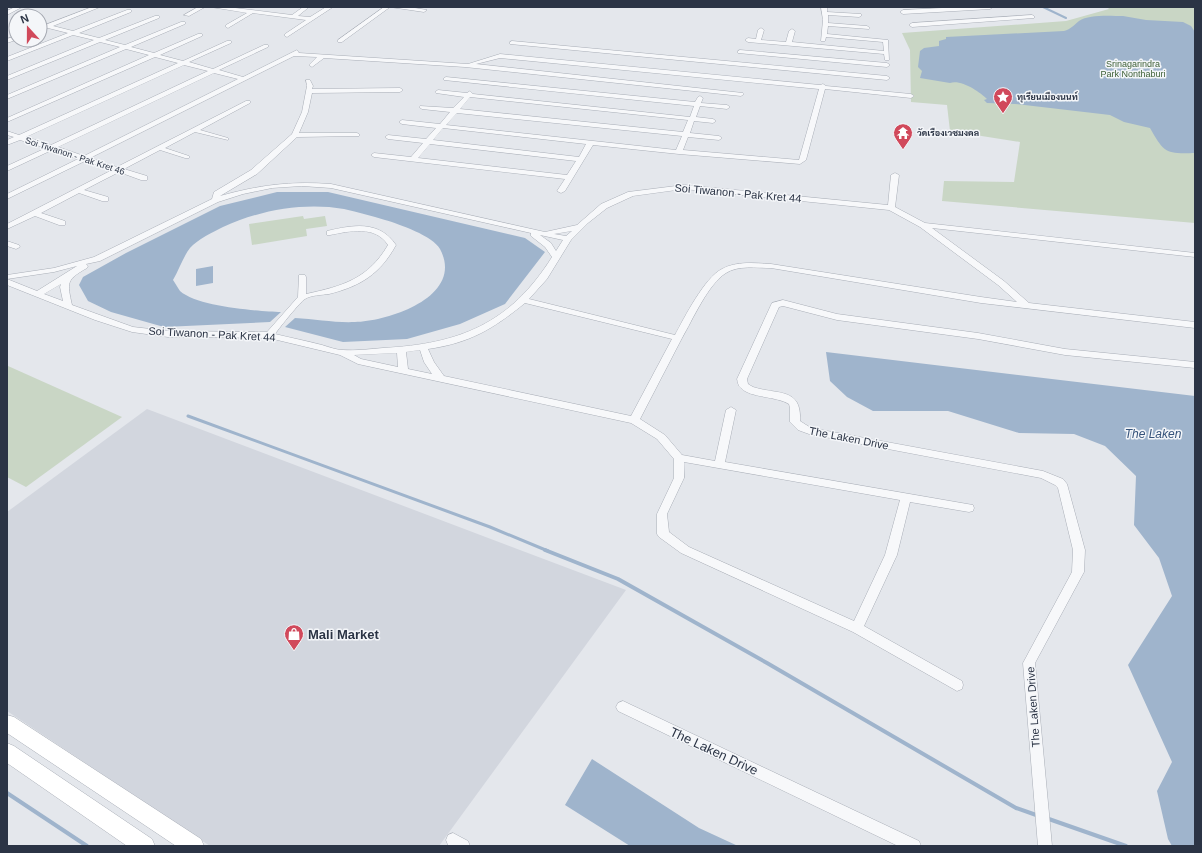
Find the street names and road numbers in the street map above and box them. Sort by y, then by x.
street label: Soi Tiwanon - Pak Kret 46 [24,135,126,177]
street label: Soi Tiwanon - Pak Kret 44 [674,181,802,205]
street label: Soi Tiwanon - Pak Kret 44 [148,325,276,343]
street label: The Laken Drive [808,424,890,452]
street label: The Laken Drive [1024,666,1042,748]
street label: The Laken Drive [668,724,760,778]

